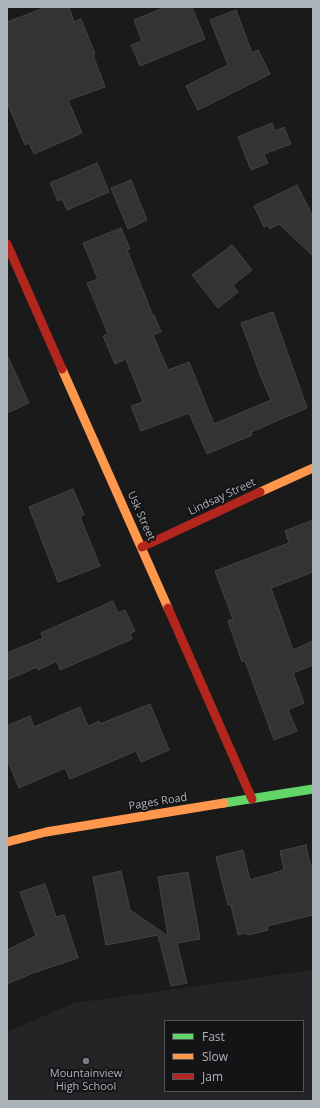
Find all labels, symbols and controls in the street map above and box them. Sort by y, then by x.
street label: Lindsay Street [186,476,258,518]
street label: Usk Street [124,489,158,543]
street label: Pages Road [128,791,188,813]
legend [164,1020,304,1092]
text: Fast [202,1028,225,1045]
text: Slow [202,1048,228,1065]
marker: Mountainview High School [81,1056,91,1066]
place label: Mountainview High School [50,1067,122,1093]
text: Jam [202,1068,223,1085]

